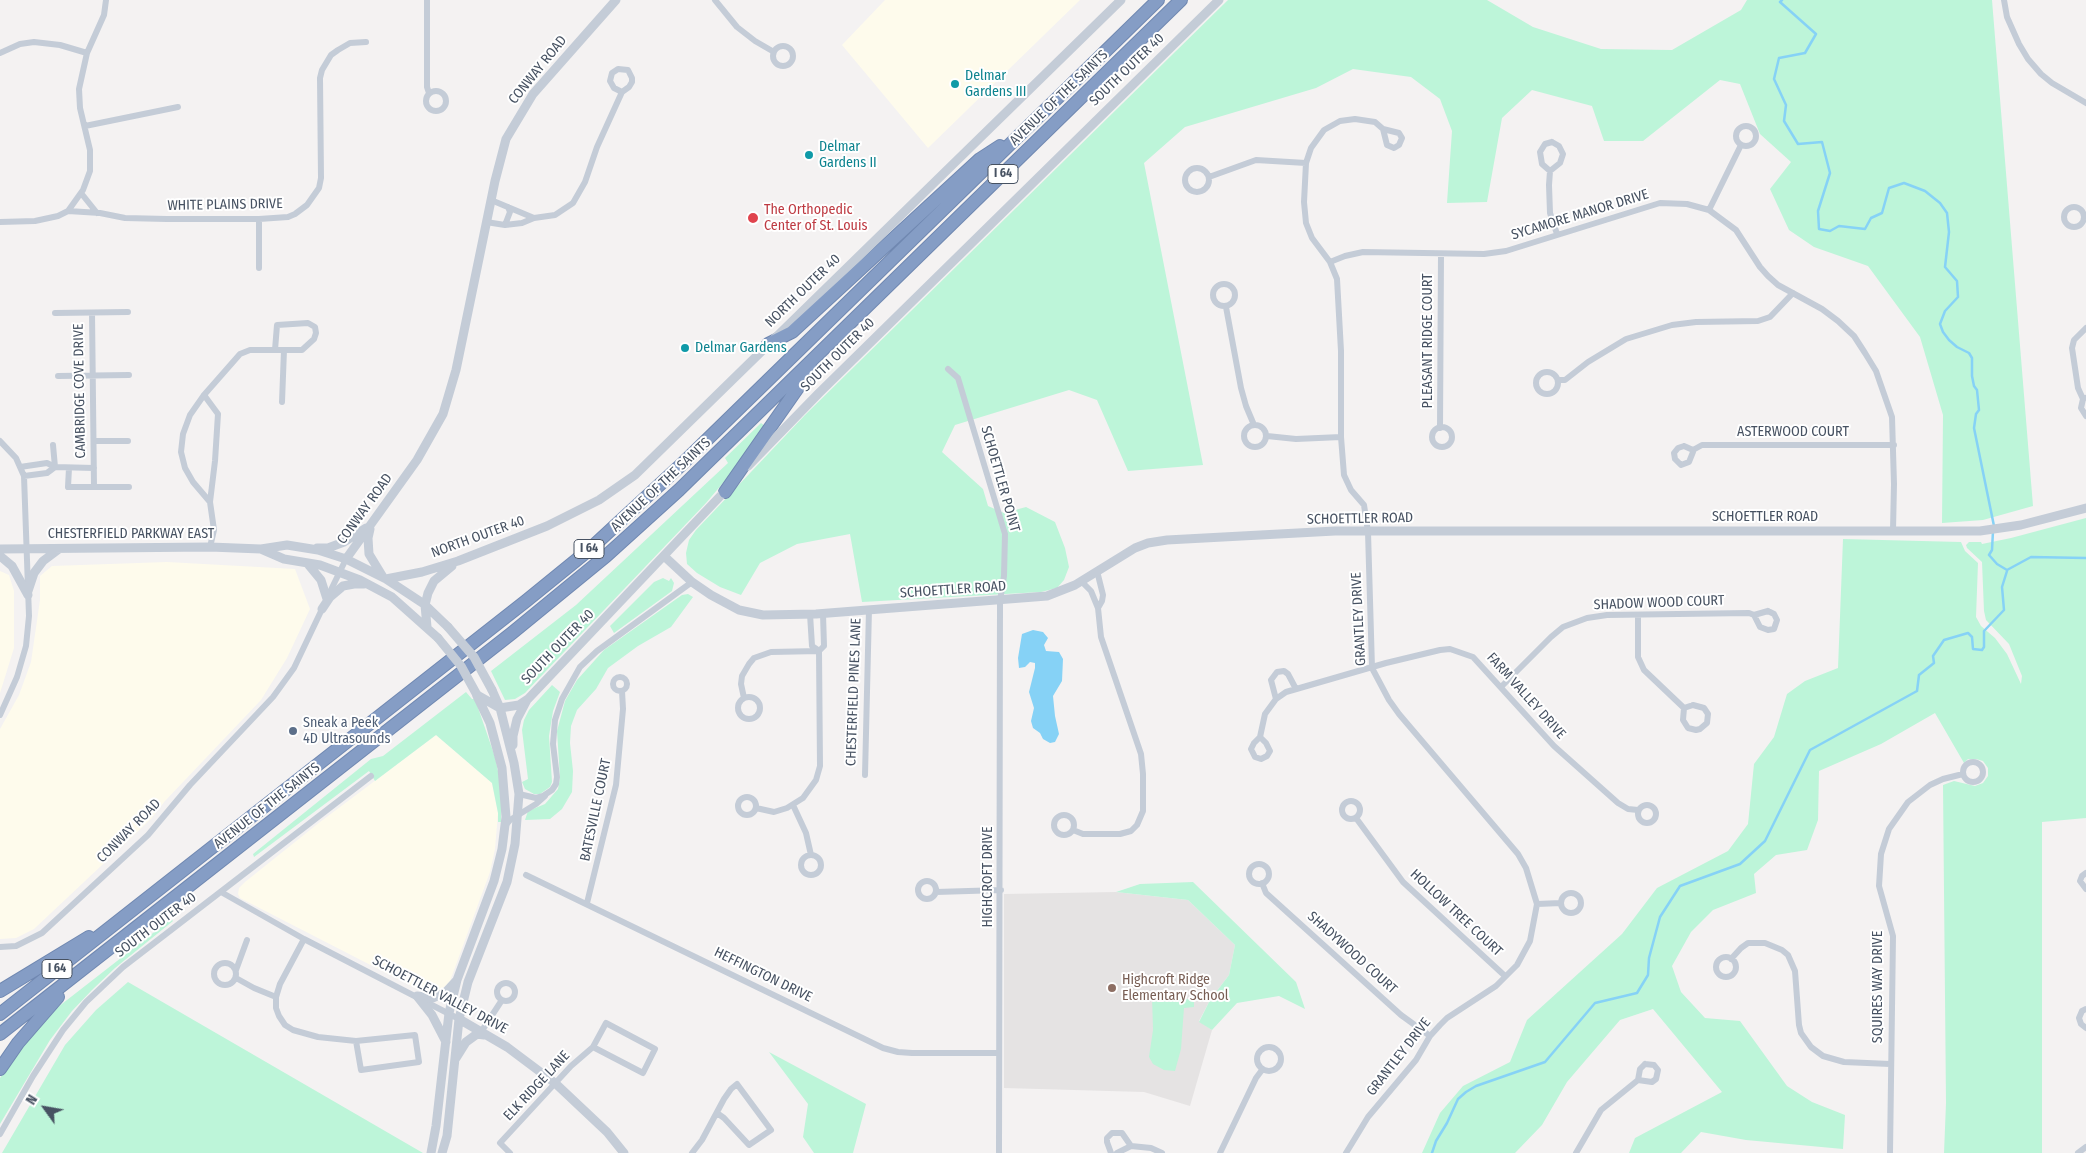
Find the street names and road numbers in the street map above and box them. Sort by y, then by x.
street label: SOUTH OUTER 40 [1086,30,1168,110]
street label: CONWAY ROAD [505,32,571,108]
street label: AVENUE OF THE SAINTS [1006,47,1112,149]
road number: I 64 [988,164,1018,183]
street label: SYCAMORE MANOR DRIVE [1509,186,1651,244]
street label: WHITE PLAINS DRIVE [167,196,283,214]
street label: NORTH OUTER 40 [762,251,844,331]
street label: PLEASANT RIDGE COURT [1420,274,1436,408]
street label: SOUTH OUTER 40 [798,315,878,395]
street label: CAMBRIDGE COVE DRIVE [70,323,90,459]
street label: SCHOETTLER POINT [977,424,1023,534]
street label: ASTERWOOD COURT [1737,424,1849,440]
street label: AVENUE OF THE SAINTS [608,435,714,535]
street label: CONWAY ROAD [334,470,396,548]
street label: SCHOETTLER ROAD [1712,509,1818,525]
street label: SCHOETTLER ROAD [1307,510,1413,528]
street label: NORTH OUTER 40 [429,512,527,562]
street label: CHESTERFIELD PARKWAY EAST [48,526,214,542]
road number: I 64 [574,540,604,558]
street label: GRANTLEY DRIVE [1348,572,1370,666]
street label: SCHOETTLER ROAD [899,578,1007,602]
street label: SHADOW WOOD COURT [1593,592,1725,614]
street label: SOUTH OUTER 40 [518,606,598,688]
street label: CHESTERFIELD PINES LANE [843,618,865,766]
street label: FARM VALLEY DRIVE [1483,649,1569,743]
street label: BATESVILLE COURT [577,757,615,863]
street label: AVENUE OF THE SAINTS [211,759,323,853]
street label: CONWAY ROAD [94,796,164,866]
street label: HIGHCROFT DRIVE [980,826,996,928]
street label: HOLLOW TREE COURT [1406,866,1506,960]
street label: SOUTH OUTER 40 [112,889,200,961]
street label: SHADYWOOD COURT [1304,908,1400,998]
street label: SQUIRES WAY DRIVE [1870,931,1886,1043]
street label: HEFFINGTON DRIVE [711,944,815,1006]
street label: SCHOETTLER VALLEY DRIVE [369,952,511,1038]
road number: I 64 [42,960,72,979]
street label: GRANTLEY DRIVE [1363,1015,1435,1099]
street label: ELK RIDGE LANE [500,1048,574,1124]

